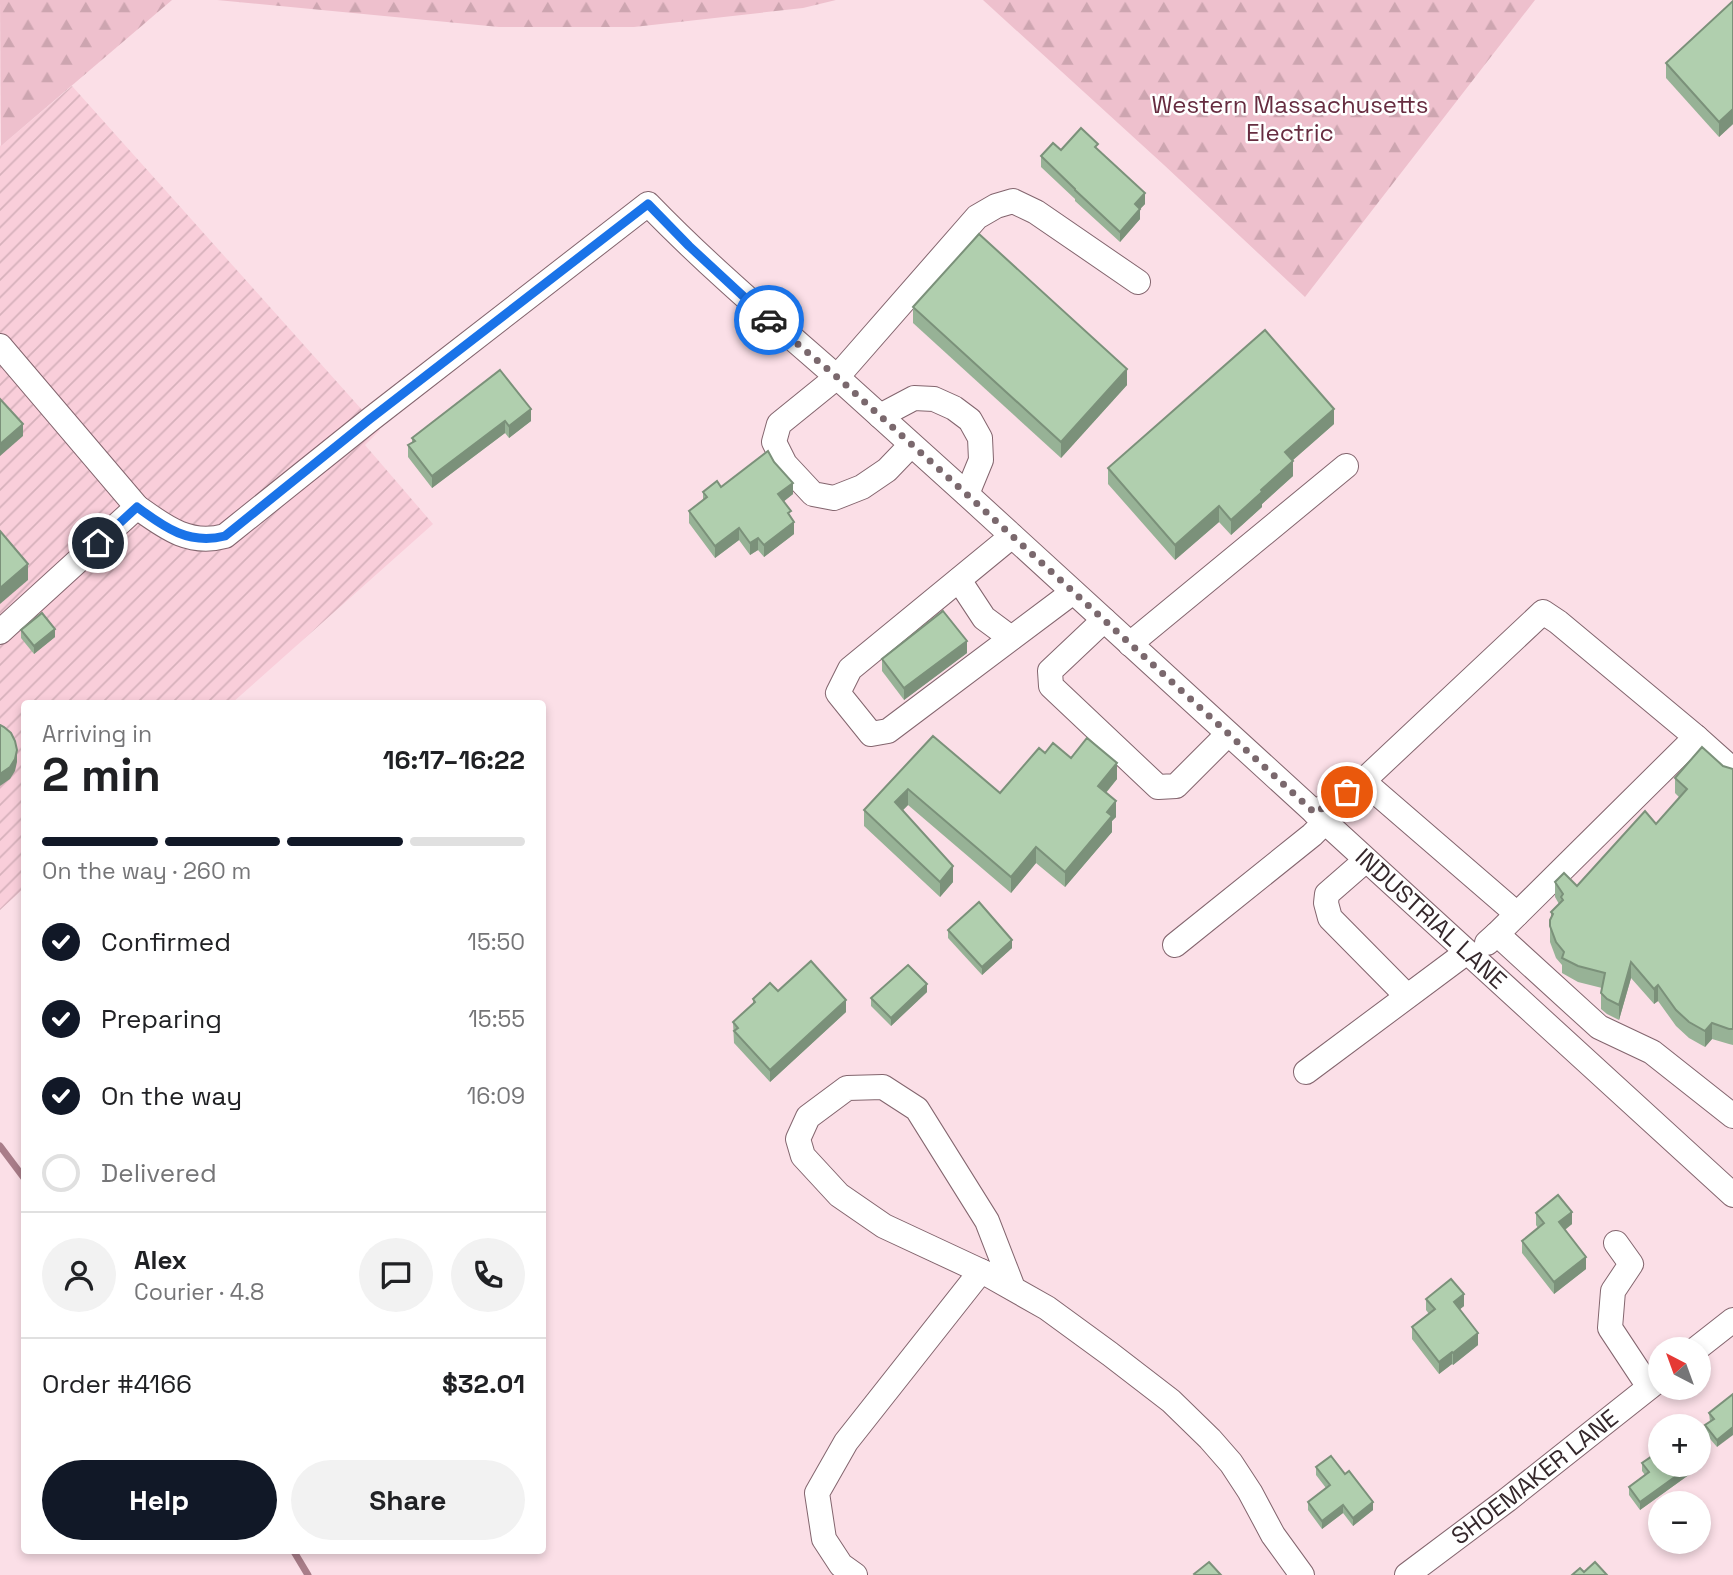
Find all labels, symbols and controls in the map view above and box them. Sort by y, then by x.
park label: Western Massachusetts Electric [1152,89,1428,148]
courier [734,285,804,355]
icon: car [750,301,788,339]
pin [68,513,128,573]
icon: home [79,524,117,562]
text: Arriving in [42,719,152,749]
text: 16:17–16:22 [383,743,525,777]
text: 2 min [42,746,161,804]
pin [1317,762,1377,822]
icon: bag [1328,773,1366,811]
street label: INDUSTRIAL LANE [1349,841,1513,995]
text: On the way · 260 m [42,856,251,886]
icon: check [42,923,80,961]
text: Confirmed [101,925,231,959]
text: 15:50 [467,927,525,957]
icon: check [42,1000,80,1038]
text: Preparing [101,1002,222,1036]
text: 15:55 [468,1004,525,1034]
icon: check [42,1077,80,1115]
text: On the way [101,1079,242,1113]
text: 16:09 [467,1081,525,1111]
text: Delivered [101,1156,217,1190]
button: person [42,1238,116,1312]
button: chat [359,1238,433,1312]
button: phone [451,1238,525,1312]
text: Alex [134,1243,187,1277]
text: Courier · 4.8 [134,1277,264,1307]
north arrow [1648,1337,1712,1400]
map controls [1648,1337,1711,1554]
text: Order #4166 [42,1367,192,1401]
text: $32.01 [442,1367,525,1401]
street label: SHOEMAKER LANE [1445,1402,1624,1551]
button: + [1648,1414,1711,1477]
button: Help [42,1460,277,1540]
button: Share [291,1460,525,1540]
button: − [1648,1491,1711,1554]

